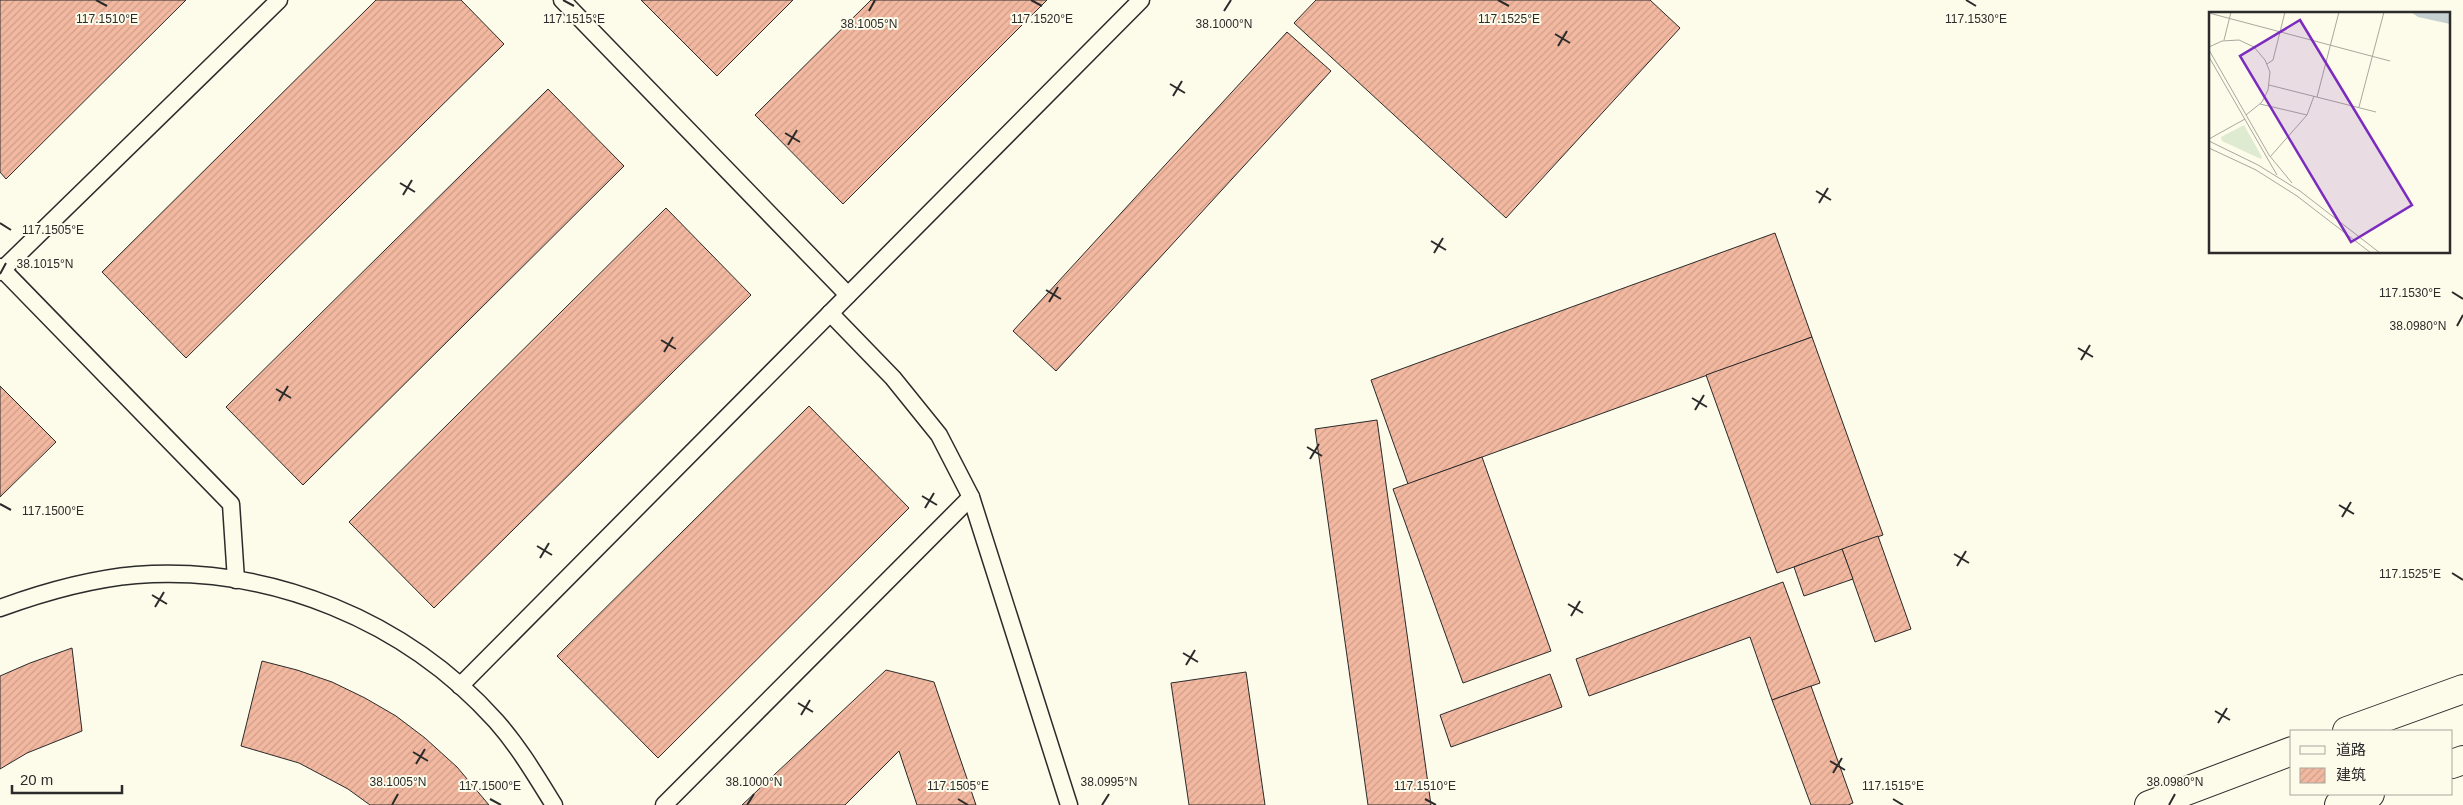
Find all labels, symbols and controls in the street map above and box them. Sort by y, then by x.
text: 117.1510°E [76,12,138,26]
text: 117.1515°E [543,12,605,26]
text: 117.1520°E [1011,12,1073,26]
text: 117.1525°E [1478,12,1540,26]
text: 117.1530°E [1945,12,2007,26]
inset map [2209,12,2450,254]
text: 38.1005°N [841,17,897,31]
text: 38.1000°N [1196,17,1252,31]
text: 117.1505°E [22,223,84,237]
text: 38.1015°N [17,257,73,271]
text: 117.1530°E [2379,286,2441,300]
text: 38.0980°N [2390,319,2446,333]
text: 117.1500°E [22,504,84,518]
text: 117.1525°E [2379,567,2441,581]
legend [2290,730,2453,795]
text: 道路 [2336,741,2366,758]
scale bar [12,762,122,794]
text: 建筑 [2336,766,2366,783]
text: 20 m [20,771,53,788]
text: 38.1005°N [370,775,426,789]
text: 38.1000°N [726,775,782,789]
text: 38.0995°N [1081,775,1137,789]
text: 38.0980°N [2147,775,2203,789]
text: 117.1500°E [459,779,521,793]
text: 117.1505°E [927,779,989,793]
text: 117.1510°E [1394,779,1456,793]
text: 117.1515°E [1862,779,1924,793]

